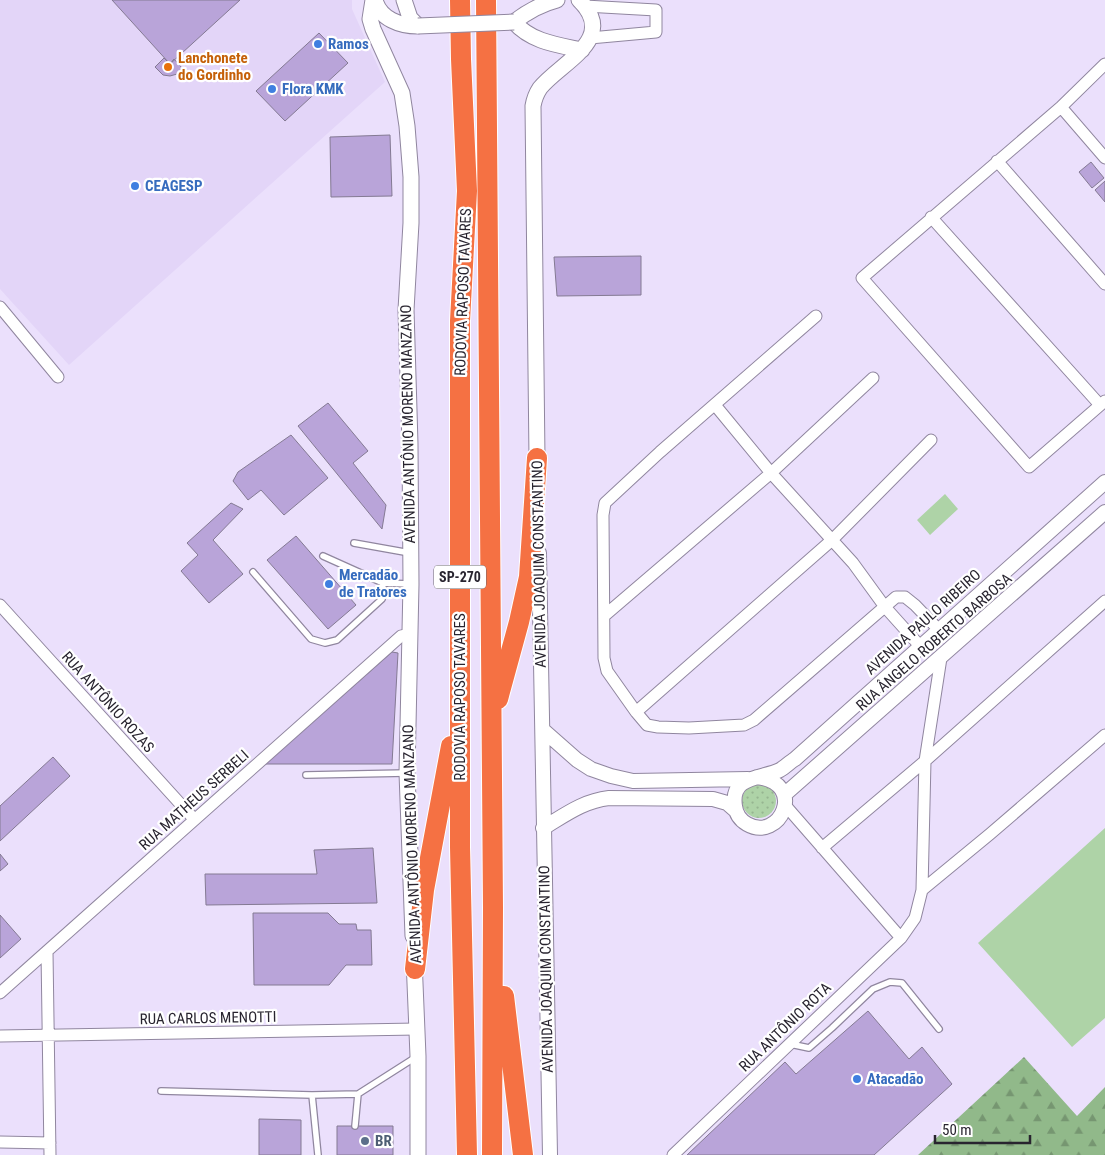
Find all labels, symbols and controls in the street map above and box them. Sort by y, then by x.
place label: Ramos [328,35,369,53]
marker: Ramos [312,38,324,50]
place label: Lanchonete do Gordinho [178,49,251,84]
marker: Lanchonete do Gordinho [162,61,174,73]
place label: Flora KMK [282,80,344,98]
marker: Flora KMK [266,83,278,95]
place label: CEAGESP [145,177,202,195]
marker: CEAGESP [129,180,141,192]
street label: RODOVIA RAPOSO TAVARES [451,208,475,376]
street label: AVENIDA ANTÔNIO MORENO MANZANO [397,304,419,544]
street label: AVENIDA JOAQUIM CONSTANTINO [528,460,550,668]
place label: Mercadão de Tratores [339,566,407,601]
road number: SP-270 [434,566,486,588]
street label: AVENIDA PAULO RIBEIRO [862,566,984,678]
street label: RUA ÂNGELO ROBERTO BARBOSA [853,569,1016,714]
marker: Mercadão de Tratores [323,578,335,590]
street label: RODOVIA RAPOSO TAVARES [451,613,469,781]
street label: RUA ANTÔNIO ROZAS [58,648,158,756]
street label: AVENIDA ANTÔNIO MORENO MANZANO [399,724,425,964]
street label: RUA MATHEUS SERBELI [135,746,253,854]
street label: AVENIDA JOAQUIM CONSTANTINO [535,865,557,1073]
street label: RUA ANTÔNIO ROTA [735,978,835,1075]
street label: RUA CARLOS MENOTTI [139,1008,277,1028]
place label: Atacadão [867,1070,923,1088]
marker: Atacadão [851,1073,863,1085]
scale bar [935,1112,1030,1144]
text: 50 m [942,1121,972,1139]
place label: BR [375,1132,392,1150]
marker: BR [359,1135,371,1147]

